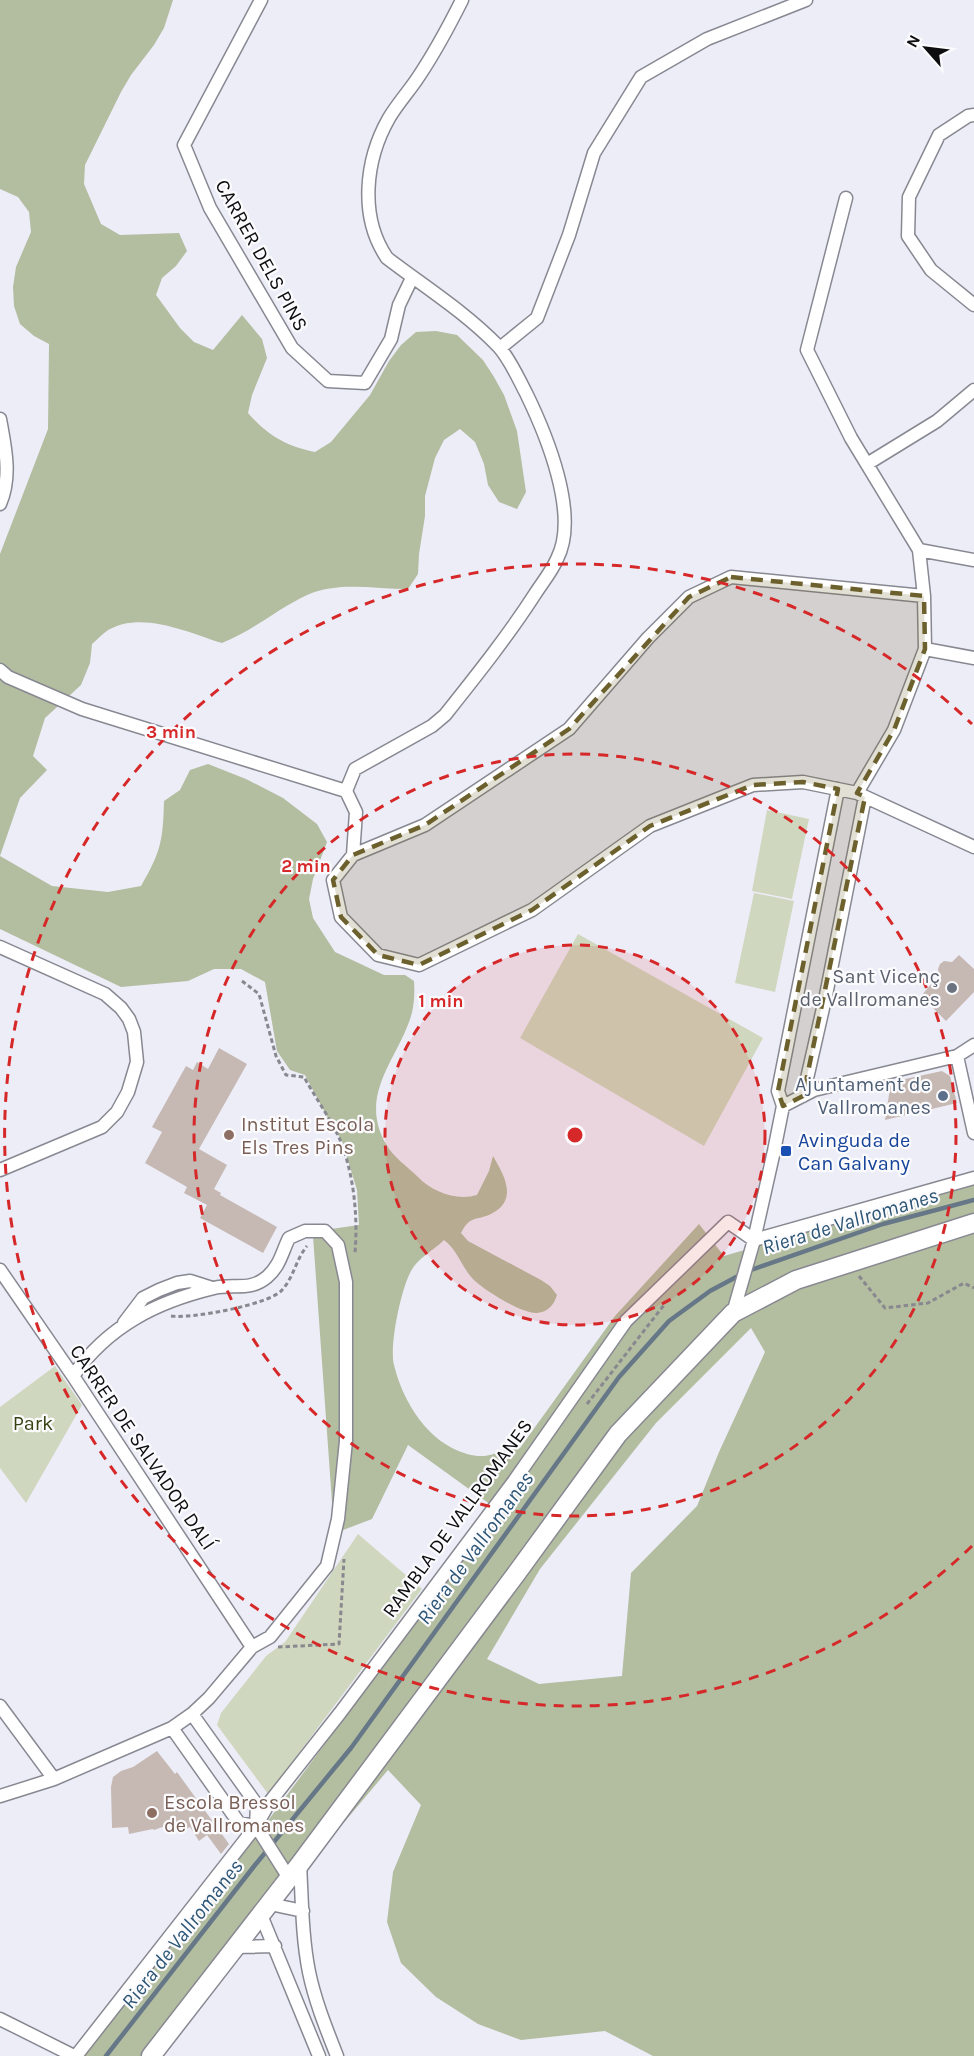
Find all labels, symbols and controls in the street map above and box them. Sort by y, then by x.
north arrow [896,18,956,78]
text: N [902,32,924,51]
street label: CARRER DELS PINS [210,176,313,335]
text: 3 min [146,721,196,743]
text: 2 min [281,855,331,877]
place label: Sant Vicenç de Vallromanes [800,965,940,1011]
marker: Sant Vicenç de Vallromanes [945,981,959,995]
text: 1 min [418,990,464,1012]
place label: Ajuntament de Vallromanes [795,1073,931,1119]
marker: Ajuntament de Vallromanes [936,1089,950,1103]
place label: Institut Escola Els Tres Pins [241,1113,374,1159]
centre of rings [565,1125,585,1145]
marker: Institut Escola Els Tres Pins [222,1128,236,1142]
place label: Avinguda de Can Galvany [798,1129,910,1175]
marker: Avinguda de Can Galvany [779,1144,793,1158]
water label: Riera de Vallromanes [759,1183,941,1259]
street label: CARRER DE SALVADOR DALÍ [65,1340,221,1555]
park label: Park [13,1412,53,1435]
street label: RAMBLA DE VALLROMANES [378,1415,537,1622]
water label: Riera de Vallromanes [412,1467,538,1629]
place label: Escola Bressol de Vallromanes [164,1791,304,1837]
marker: Escola Bressol de Vallromanes [145,1806,159,1820]
water label: Riera de Vallromanes [116,1855,248,2013]

